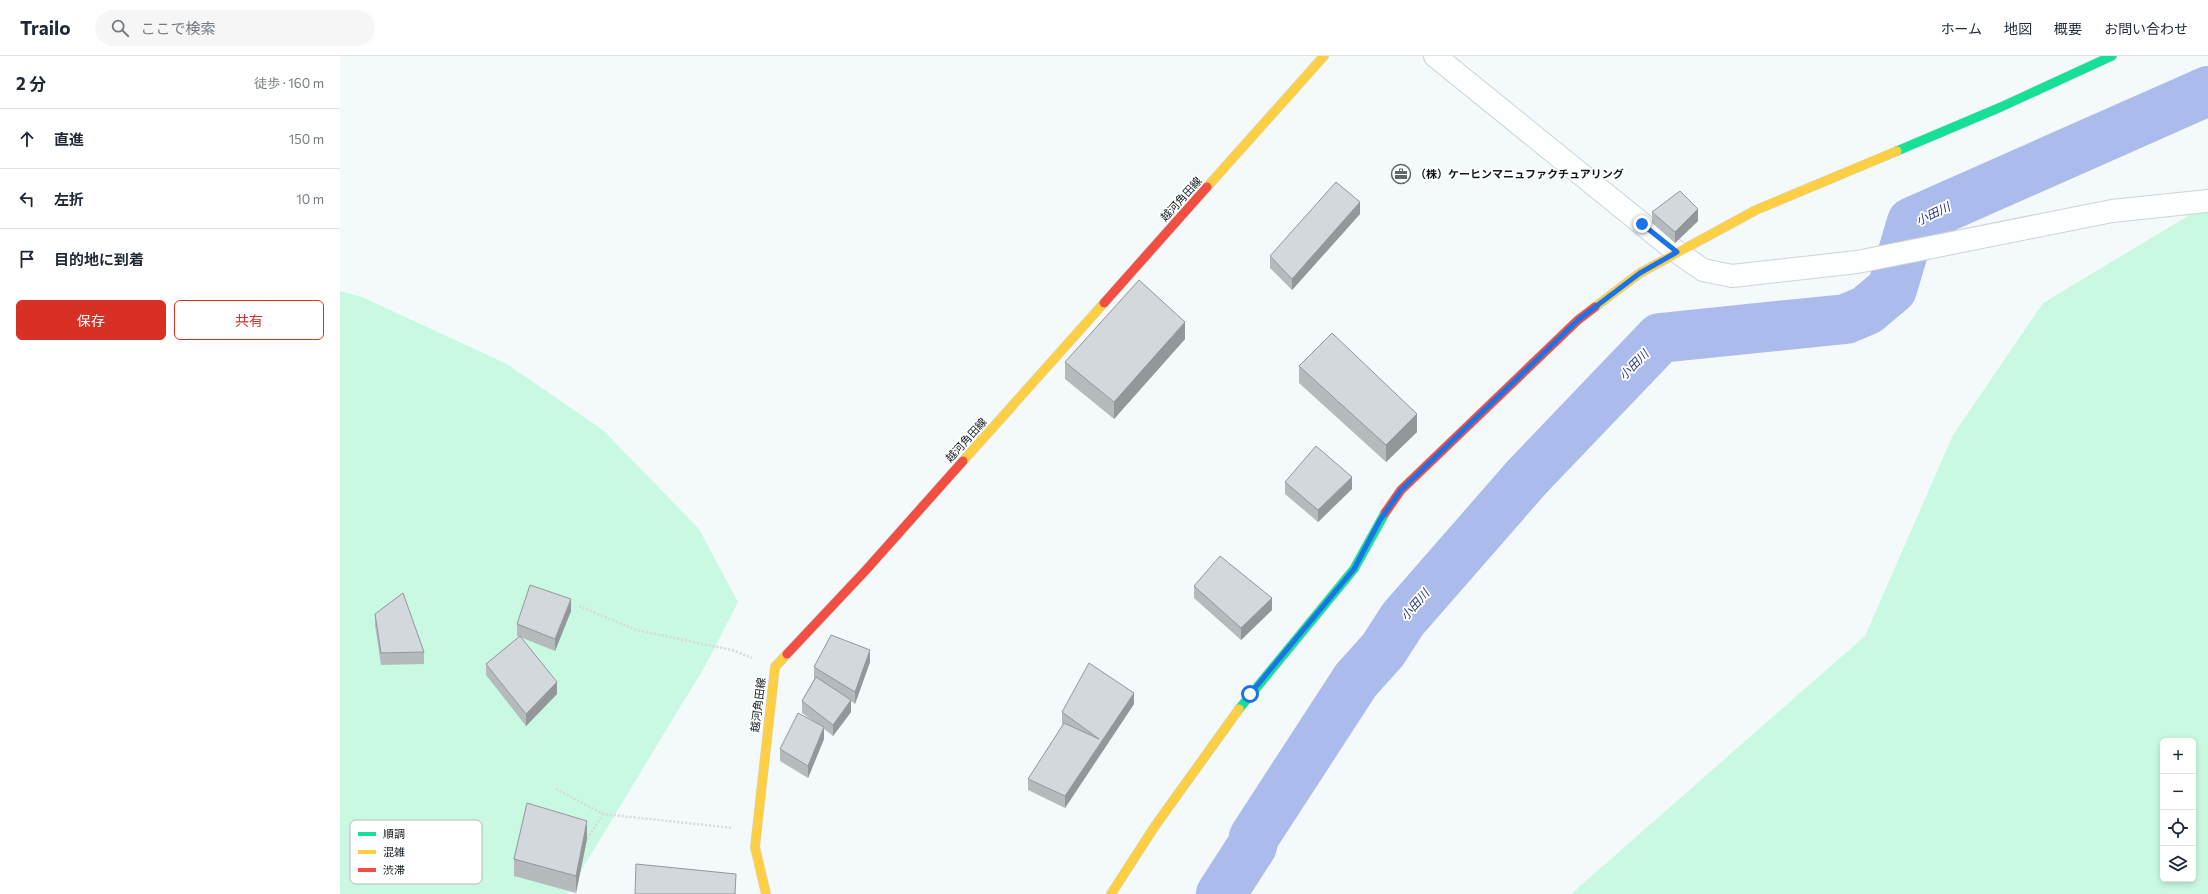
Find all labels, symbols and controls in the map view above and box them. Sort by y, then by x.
search box [95,10,375,46]
text: Trailo [20,16,71,39]
icon: search [109,17,131,39]
text: ここで検索 [141,19,216,37]
text: ホーム [1940,20,1982,37]
text: 地図 [2004,20,2032,37]
text: 概要 [2054,20,2082,37]
text: お問い合わせ [2104,20,2188,37]
text: 2 分 [16,73,46,94]
text: 徒歩 · 160 m [254,75,324,91]
icon: ahead [16,128,38,150]
text: 直進 [54,130,84,148]
text: 150 m [289,131,324,147]
office icon: （株）ケーヒンマニュファクチュアリング [1390,163,1412,185]
place label: （株）ケーヒンマニュファクチュアリング [1415,167,1624,180]
street label: 越河角田線 [1157,174,1204,223]
icon: left [16,188,38,210]
text: 左折 [54,190,84,208]
text: 10 m [296,191,324,207]
water label: 小田川 [1913,198,1954,227]
route end [1633,215,1651,233]
icon: arrive [16,248,38,270]
text: 目的地に到着 [54,250,144,268]
button: 保存 [16,300,166,340]
button: 共有 [174,300,324,340]
water label: 小田川 [1616,345,1652,382]
street label: 越河角田線 [942,415,989,464]
water label: 小田川 [1397,585,1433,623]
street label: 越河角田線 [748,677,767,733]
route start [1241,685,1259,703]
map controls [2160,738,2196,882]
button: + [2160,738,2196,774]
button: − [2160,774,2196,810]
button: locate [2160,810,2196,846]
legend [350,820,482,884]
text: 順調 [383,827,405,840]
text: 混雑 [383,845,405,858]
button: layers [2160,846,2196,882]
text: 渋滞 [383,863,405,876]

